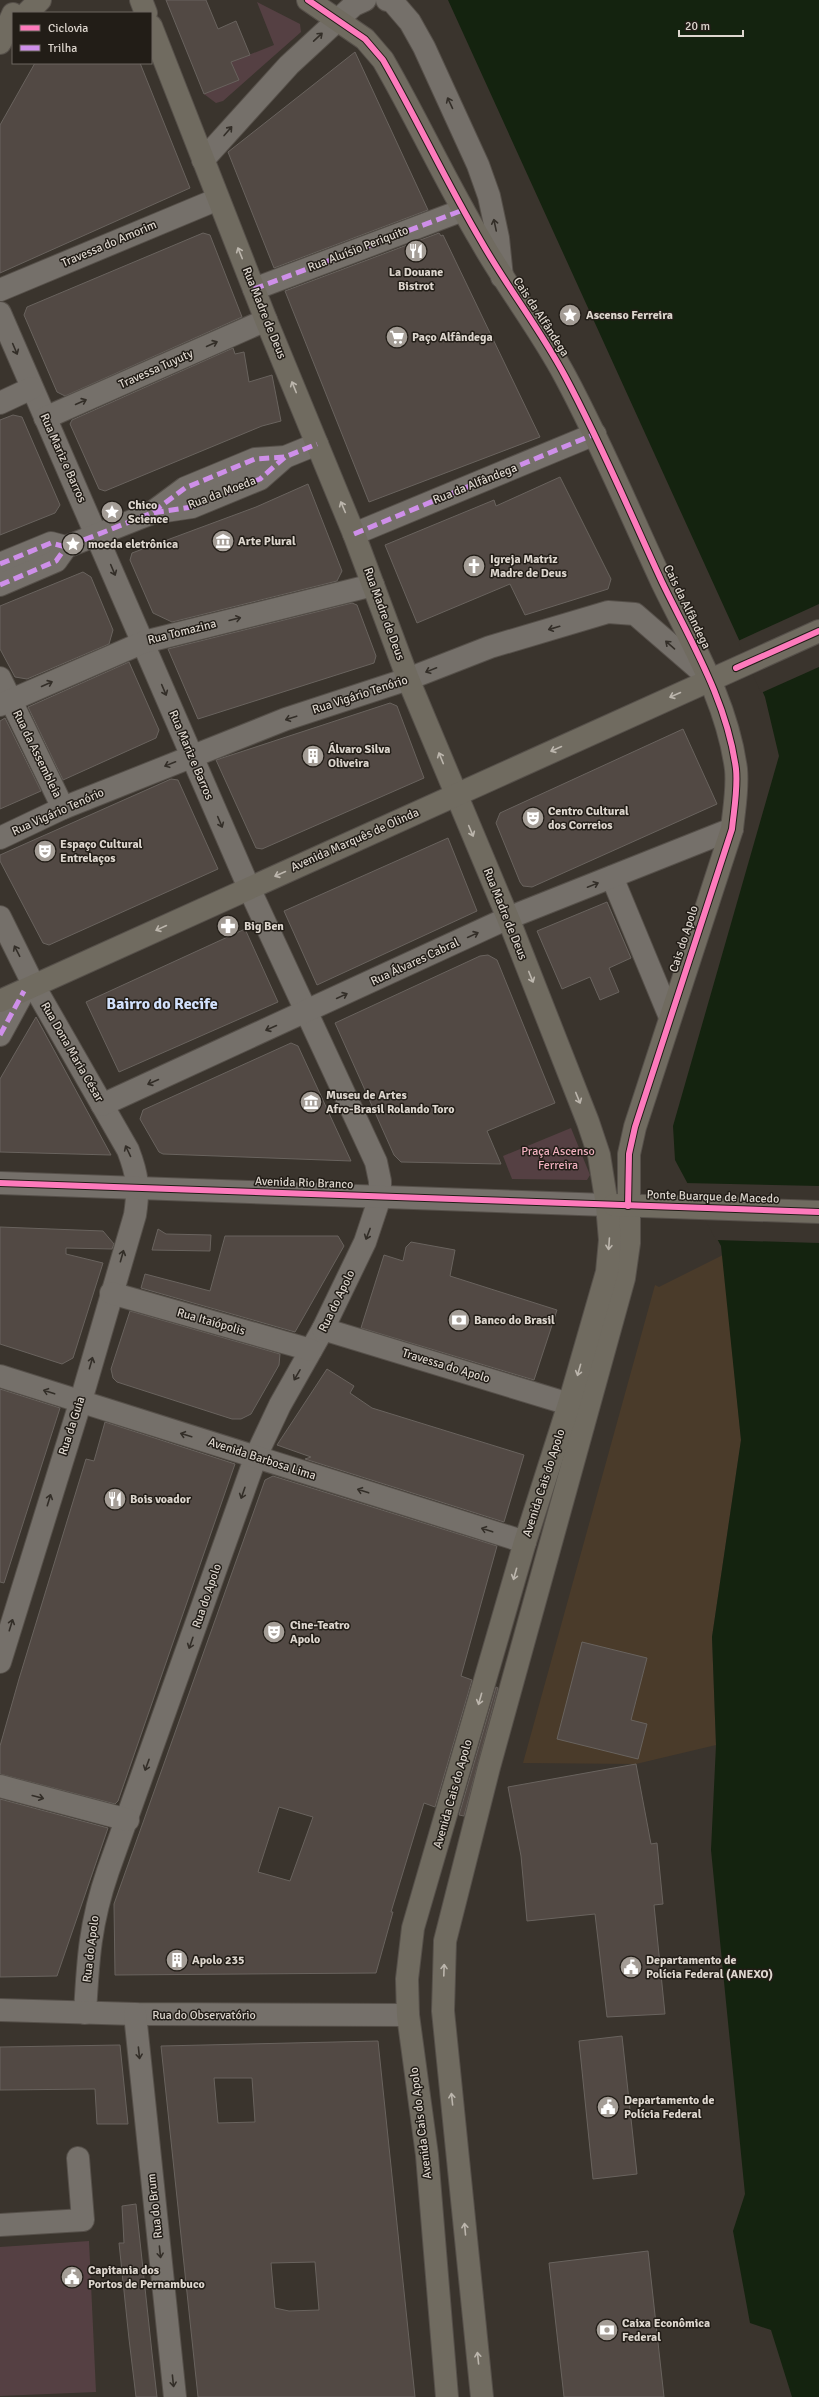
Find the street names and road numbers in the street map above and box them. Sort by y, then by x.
street label: Travessa do Amorim [59,217,159,271]
street label: Rua Aluísio Periquito [305,223,411,275]
street label: Rua Madre de Deus [239,265,289,361]
street label: Cais da Alfândega [510,275,572,359]
street label: Travessa Tuyuty [117,346,196,392]
street label: Rua Mariz e Barros [37,411,89,505]
street label: Rua da Alfândega [431,460,519,508]
street label: Rua da Moeda [186,473,258,513]
street label: Cais da Alfândega [660,563,714,651]
street label: Rua Madre de Deus [360,566,408,662]
street label: Rua Tomazina [146,616,218,648]
street label: Rua Vigário Tenório [310,673,410,717]
street label: Rua da Assembleia [9,708,65,800]
street label: Rua Mariz e Barros [165,708,217,802]
street label: Rua Vigário Tenório [10,785,106,839]
street label: Avenida Marquês de Olinda [289,805,421,875]
street label: Rua Madre de Deus [480,866,530,962]
street label: Cais do Apolo [666,904,702,974]
street label: Rua Álvares Cabral [368,935,462,989]
street label: Rua Dona Maria César [37,999,107,1105]
street label: Avenida Rio Branco [254,1174,354,1192]
street label: Ponte Buarque de Macedo [646,1187,780,1207]
street label: Rua do Apolo [316,1268,358,1334]
street label: Rua Itaiópolis [175,1305,247,1339]
street label: Travessa do Apolo [400,1346,492,1386]
street label: Rua da Guia [55,1395,89,1457]
street label: Avenida Cais do Apolo [519,1427,569,1539]
street label: Avenida Barbosa Lima [206,1434,318,1484]
street label: Rua do Apolo [189,1562,225,1630]
street label: Avenida Cais do Apolo [430,1738,476,1850]
street label: Rua do Apolo [79,1915,103,1983]
street label: Rua do Observatório [152,2008,256,2023]
street label: Avenida Cais do Apolo [407,2066,435,2180]
street label: Rua do Brum [144,2173,166,2239]

